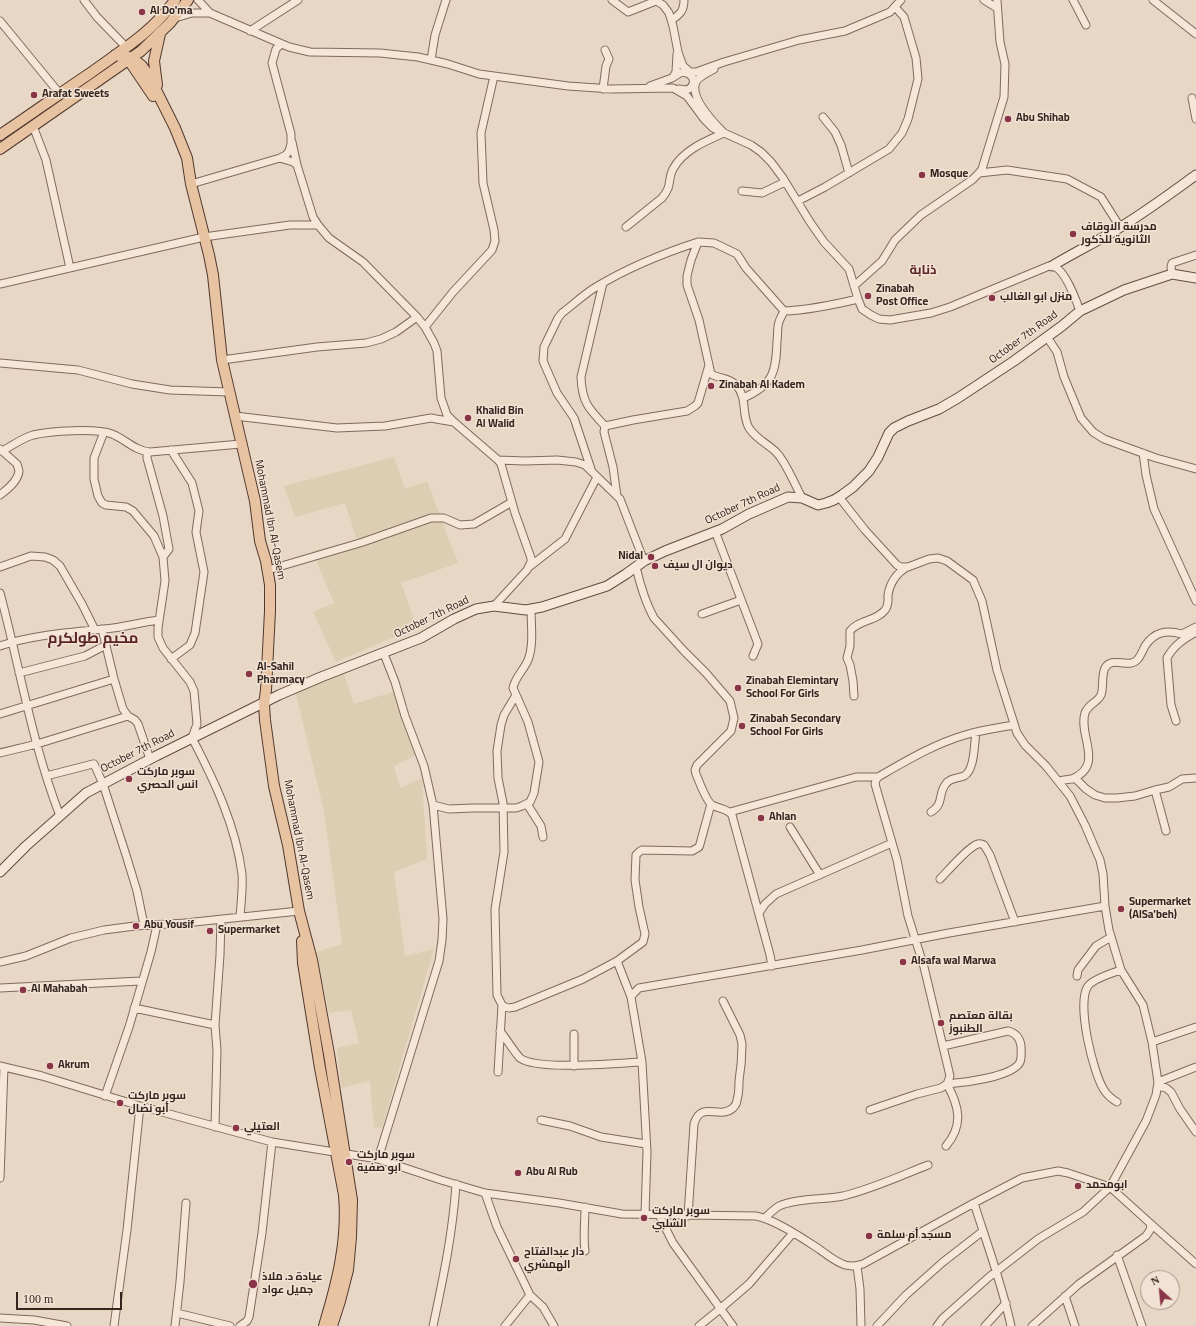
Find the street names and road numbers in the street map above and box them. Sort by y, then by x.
street label: October 7th Road [987,309,1061,367]
street label: Mohammad Ibn Al-Qasem [251,459,287,581]
street label: October 7th Road [703,482,783,528]
street label: October 7th Road [392,594,472,642]
street label: October 7th Road [99,728,177,776]
street label: Mohammad Ibn Al-Qasem [280,779,316,901]

